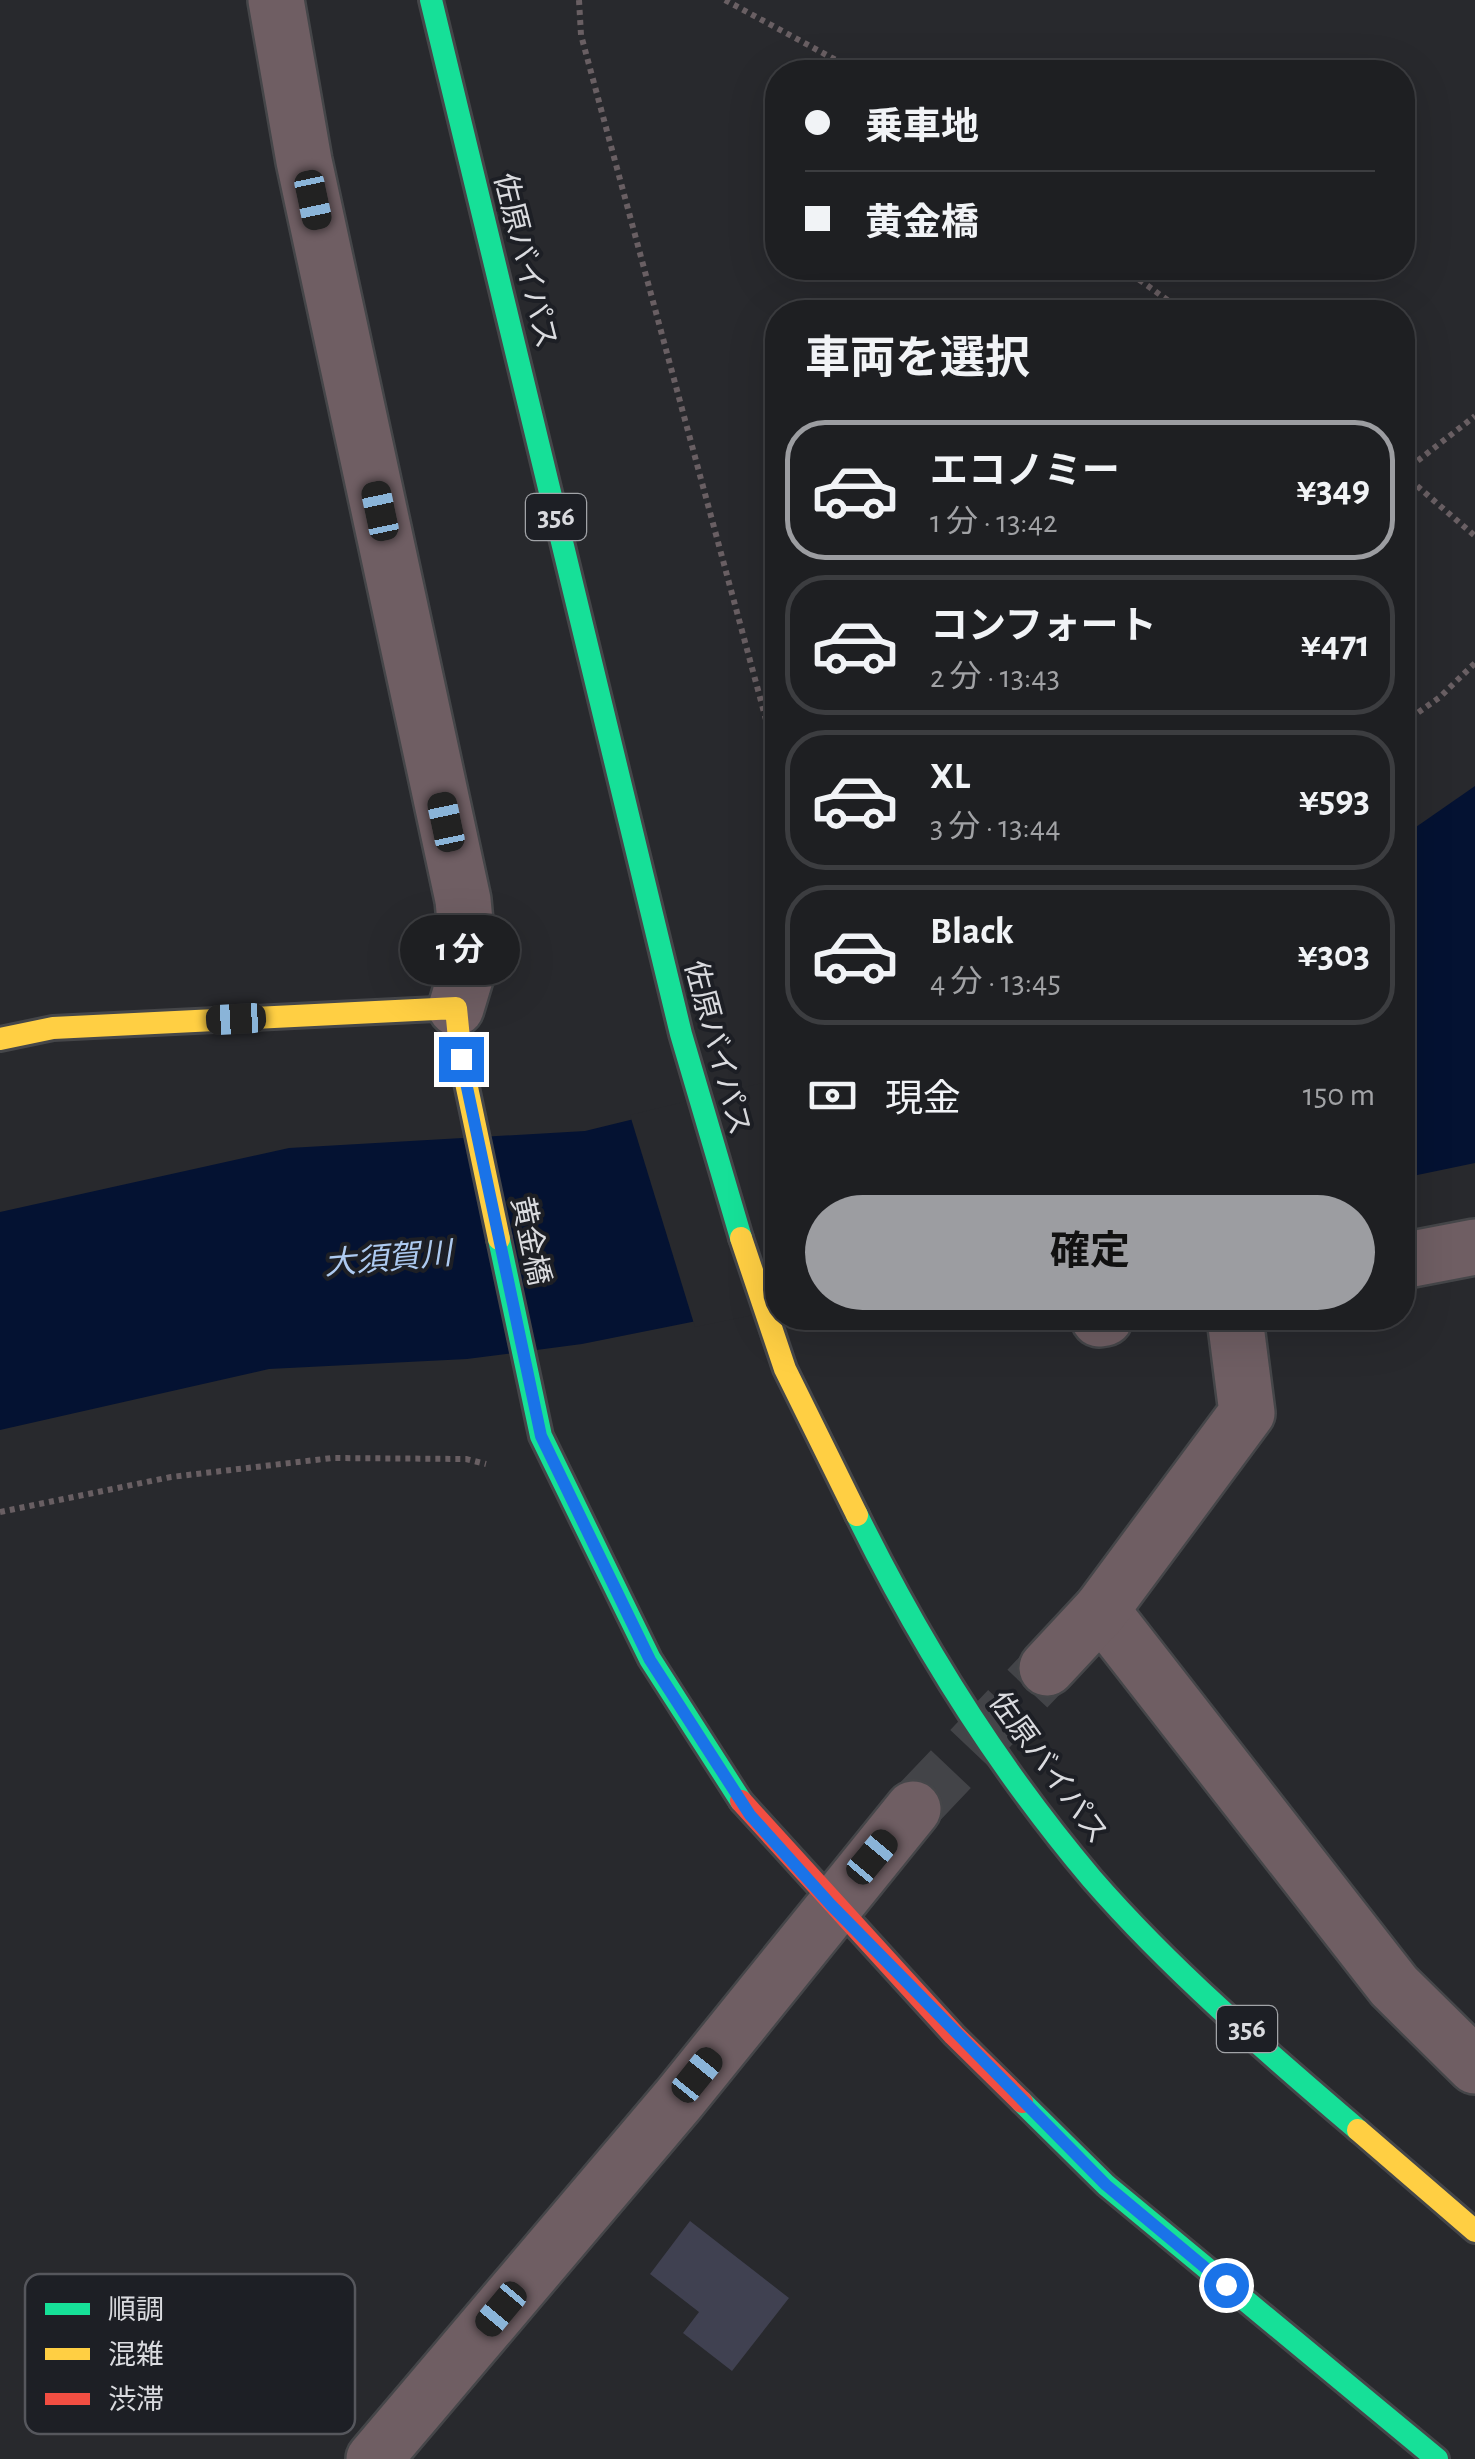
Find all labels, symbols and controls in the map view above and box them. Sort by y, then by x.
text: 乗車地 [865,109,979,147]
car [292,168,334,232]
street label: 佐原バイパス [489,170,563,352]
text: 黄金橋 [865,205,979,243]
text: 車両を選択 [805,337,1030,382]
icon: car [810,445,900,535]
text: エコノミー [930,453,1120,491]
text: ¥349 [1296,471,1370,509]
car [359,479,401,543]
road number: 356 [526,494,586,540]
text: 1 分 · 13:42 [930,506,1058,538]
icon: car [810,600,900,690]
text: コンフォート [930,608,1157,646]
text: ¥471 [1301,626,1370,664]
text: 2 分 · 13:43 [930,661,1060,693]
icon: car [810,755,900,845]
text: XL [930,758,970,796]
text: ¥593 [1299,781,1370,819]
car [425,790,467,854]
text: 3 分 · 13:44 [930,811,1061,843]
icon: car [810,910,900,1000]
text: Black [930,913,1014,951]
callout: 1 分 [401,914,521,984]
text: 1 分 [436,934,484,966]
text: ¥303 [1297,936,1370,974]
street label: 佐原バイパス [679,957,757,1139]
text: 4 分 · 13:45 [930,966,1061,998]
car [205,1002,267,1036]
route end [439,1037,484,1082]
icon: cash [805,1068,860,1123]
text: 150 m [1303,1079,1375,1111]
text: 現金 [885,1081,961,1119]
street label: 黄金橋 [506,1193,556,1288]
button: 確定 [805,1195,1375,1310]
water label: 大須賀川 [323,1236,456,1281]
street label: 佐原バイパス [983,1685,1114,1849]
car [841,1824,903,1890]
road number: 356 [1217,2006,1277,2052]
car [666,2042,728,2108]
route start [1204,2263,1249,2308]
legend [25,2274,355,2434]
car [470,2276,532,2342]
text: 順調 [108,2296,164,2325]
text: 混雑 [108,2340,164,2370]
text: 渋滞 [108,2385,164,2415]

